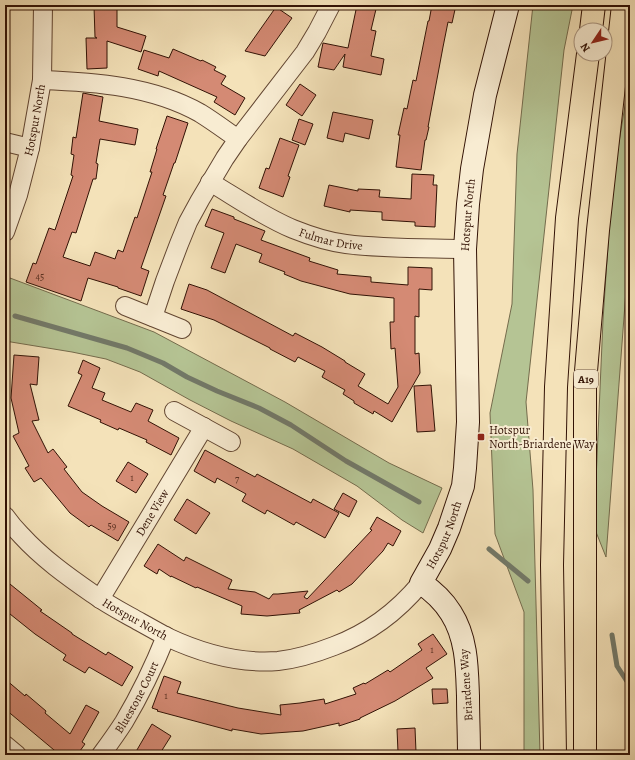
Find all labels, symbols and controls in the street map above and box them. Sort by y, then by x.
north arrow [573,22,613,62]
text: N [577,40,594,55]
street label: Hotspur North [20,82,49,158]
street label: Hotspur North [457,177,479,252]
street label: Fulmar Drive [297,224,364,254]
house number: 45 [36,270,44,283]
road number: A19 [574,370,598,388]
place label: Hotspur North-Briardene Way [489,422,595,452]
marker: Hotspur North-Briardene Way [476,432,486,442]
house number: 1 [130,471,134,484]
house number: 7 [235,472,240,485]
street label: Dene View [132,486,173,539]
street label: Hotspur North [422,498,466,572]
house number: 59 [108,519,117,532]
street label: Hotspur North [99,594,171,644]
house number: 1 [430,643,434,656]
street label: Briardene Way [455,648,476,722]
street label: Bluestone Court [111,659,162,736]
house number: 1 [164,689,168,702]

